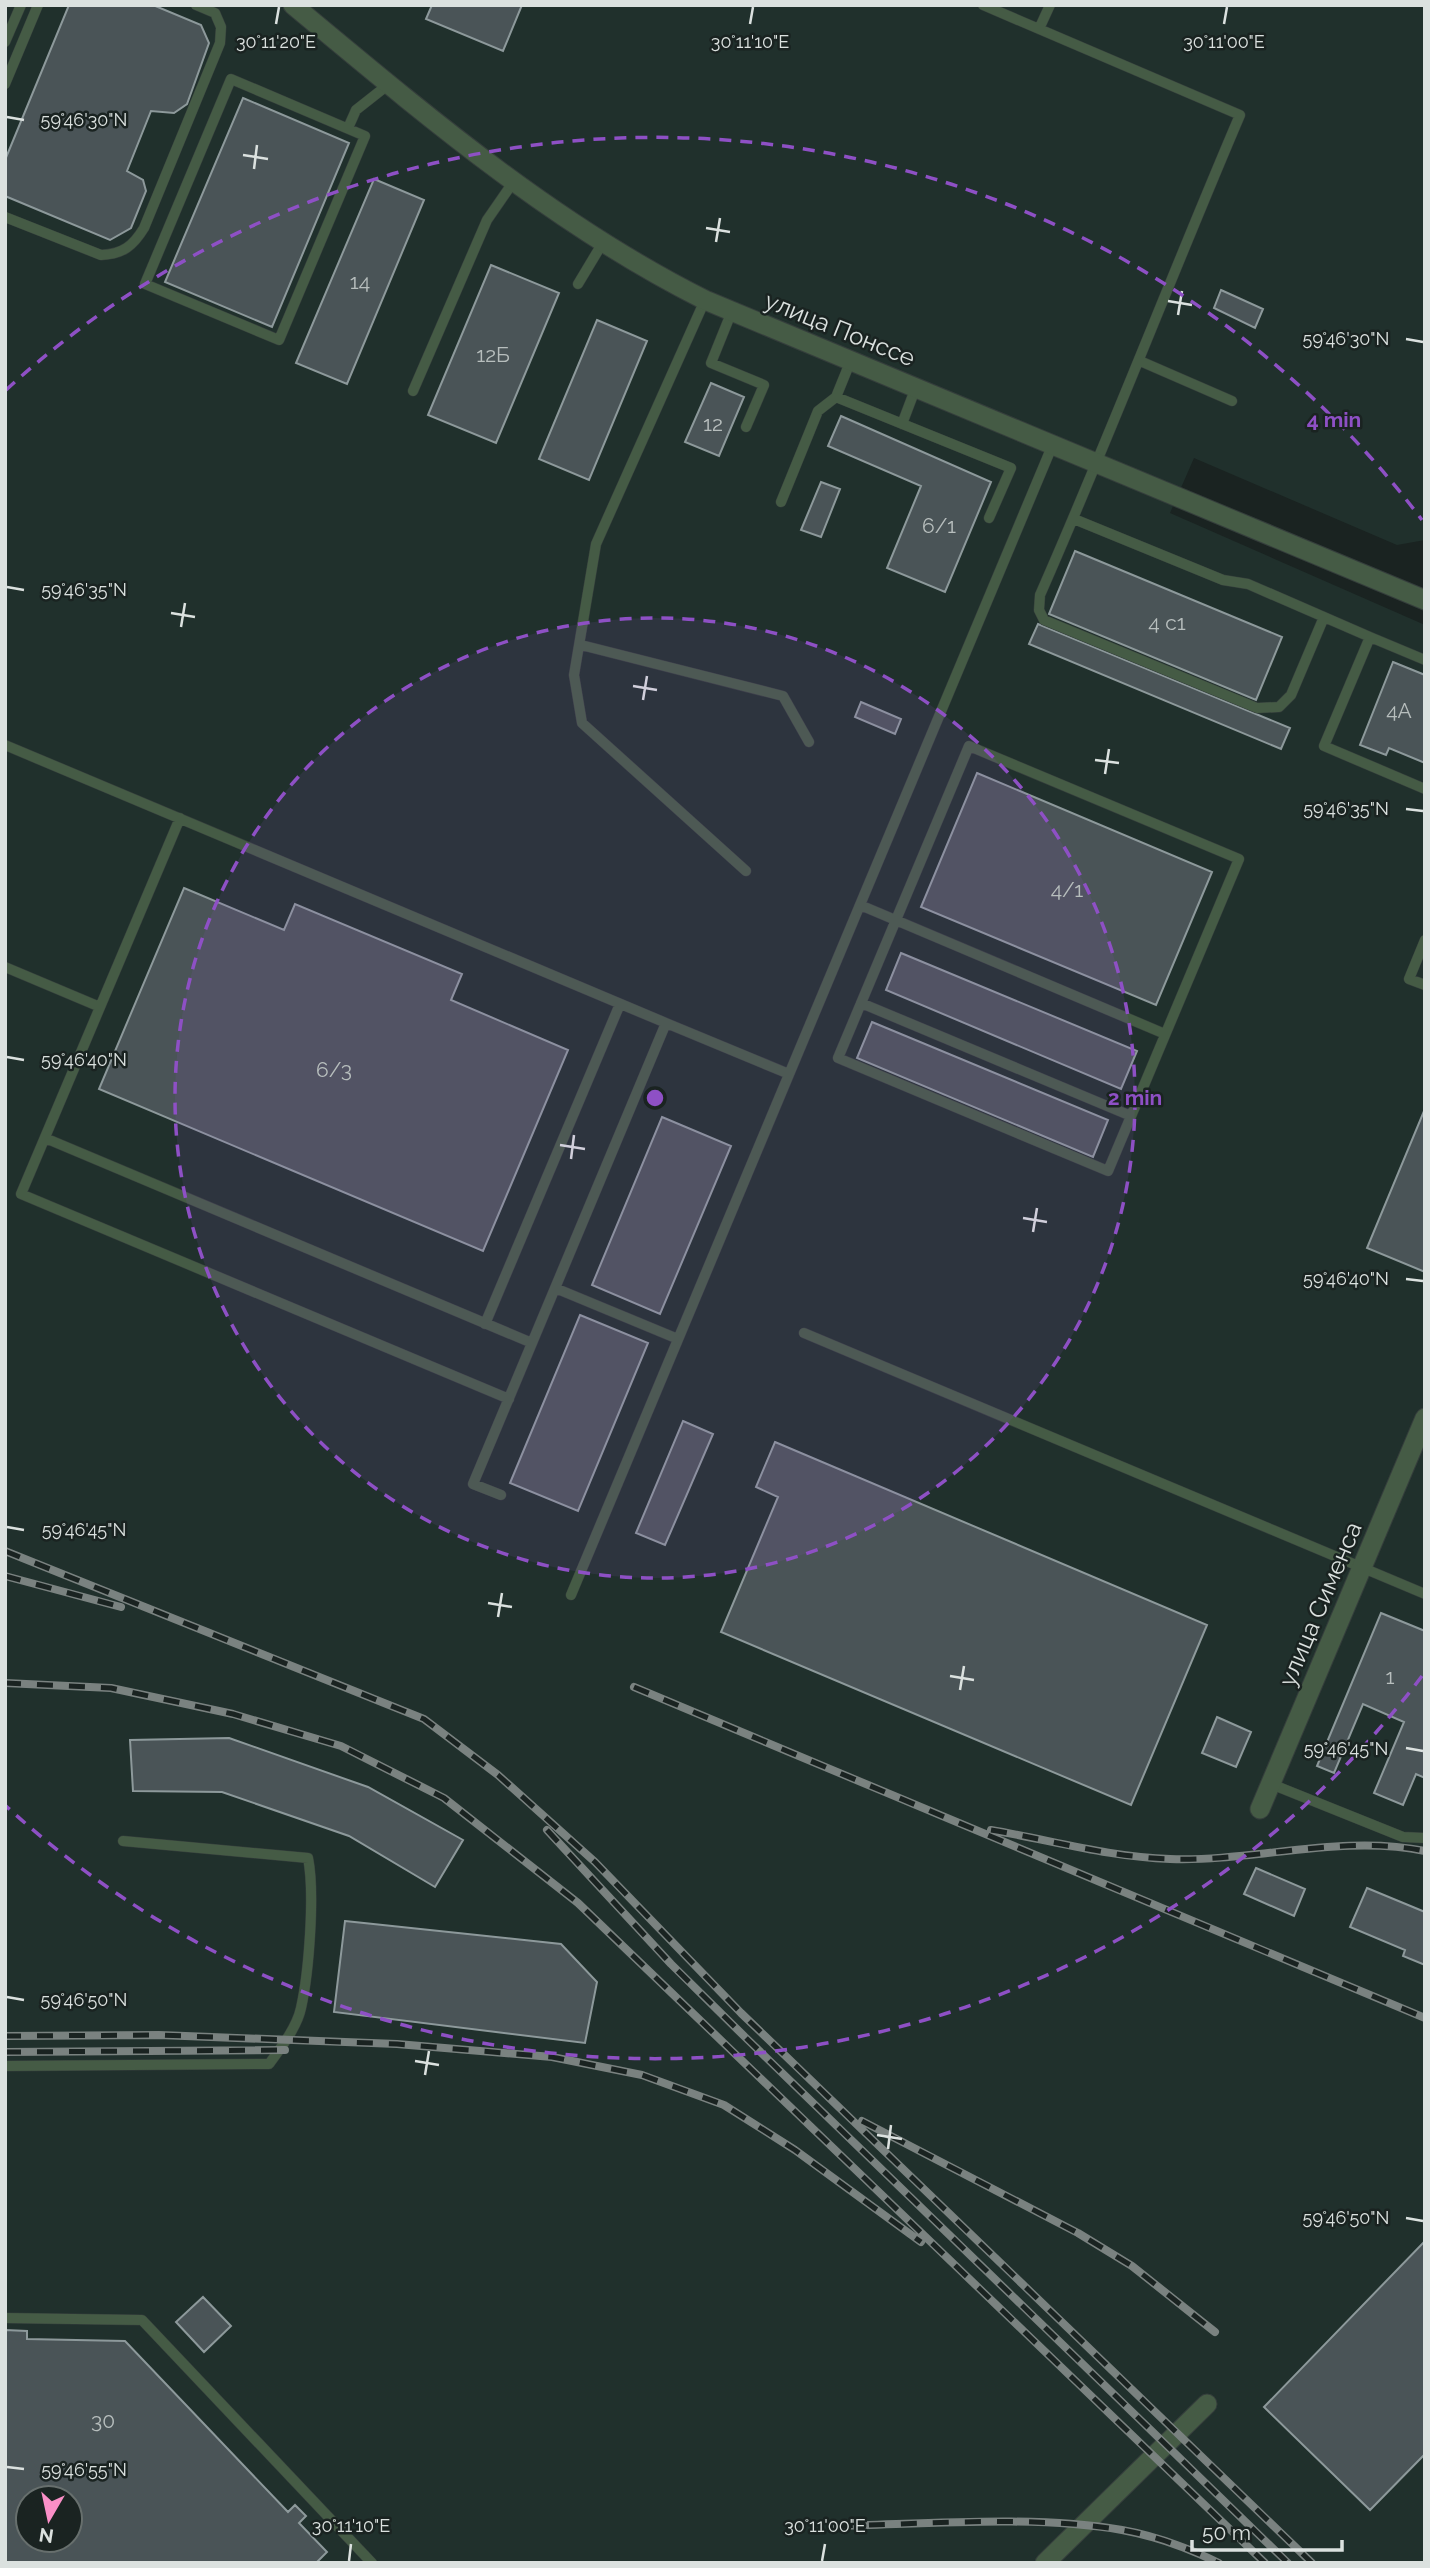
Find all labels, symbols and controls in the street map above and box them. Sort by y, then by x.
text: 30°11'20"E [236,31,316,52]
text: 30°11'10"E [711,31,789,52]
text: 30°11'00"E [1183,31,1265,52]
text: 59°46'30"N [41,109,127,130]
house number: 14 [350,269,370,294]
street label: улица Понссе [761,286,919,372]
text: 59°46'30"N [1303,328,1389,349]
house number: 12Б [476,342,510,367]
text: 4 min [1307,407,1361,432]
house number: 12 [703,411,723,436]
house number: 6/1 [922,513,956,538]
text: 59°46'35"N [41,579,127,600]
house number: 4 с1 [1148,610,1186,635]
house number: 4А [1386,698,1412,723]
text: 59°46'35"N [1303,798,1389,819]
house number: 4/1 [1051,877,1083,902]
text: 59°46'40"N [41,1049,127,1070]
house number: 6/3 [316,1057,352,1082]
text: 2 min [1108,1085,1162,1110]
centre of rings [643,1086,667,1110]
text: 59°46'40"N [1303,1268,1389,1289]
street label: улица Сименса [1272,1517,1368,1691]
text: 59°46'45"N [42,1519,126,1540]
house number: 1 [1386,1664,1395,1689]
text: 59°46'45"N [1304,1738,1388,1759]
text: 59°46'50"N [41,1989,127,2010]
text: 59°46'50"N [1303,2207,1389,2228]
house number: 30 [91,2408,115,2433]
text: 59°46'55"N [41,2459,127,2480]
north arrow [14,2484,84,2554]
scale bar [1192,2508,1342,2552]
text: 30°11'10"E [312,2515,390,2536]
text: 30°11'00"E [784,2515,866,2536]
text: 50 m [1202,2520,1251,2545]
text: N [37,2524,55,2548]

